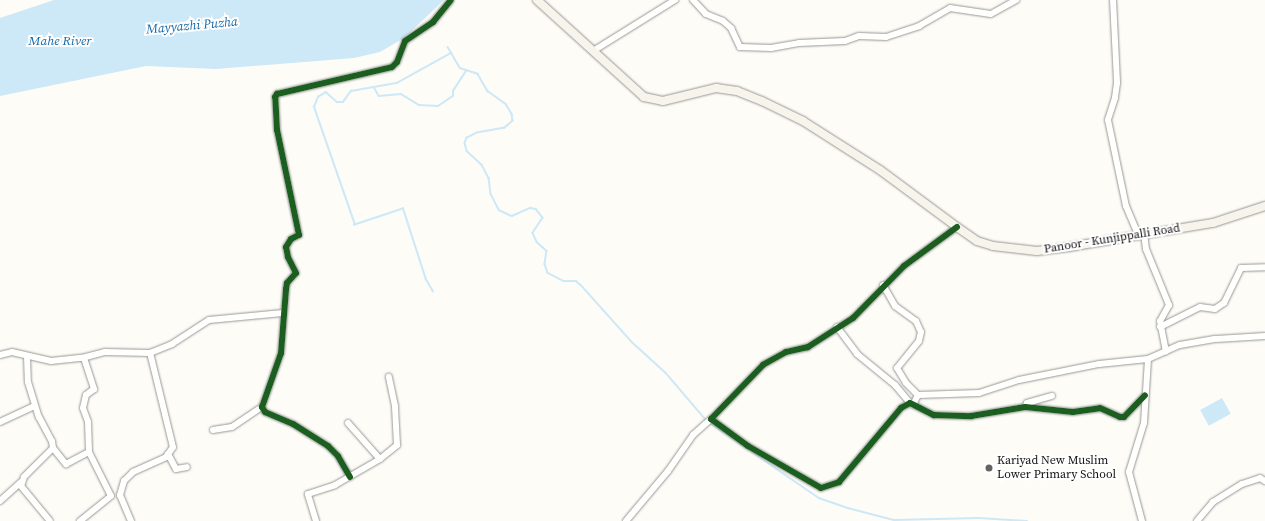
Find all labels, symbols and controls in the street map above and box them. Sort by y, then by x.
water label: Mayyazhi Puzha [146,14,238,38]
water label: Mahe River [29,33,91,49]
street label: Panoor - Kunjippalli Road [1043,221,1181,257]
place label: Kariyad New Muslim Lower Primary School [997,454,1116,482]
marker: Kariyad New Muslim Lower Primary School [984,463,994,473]

